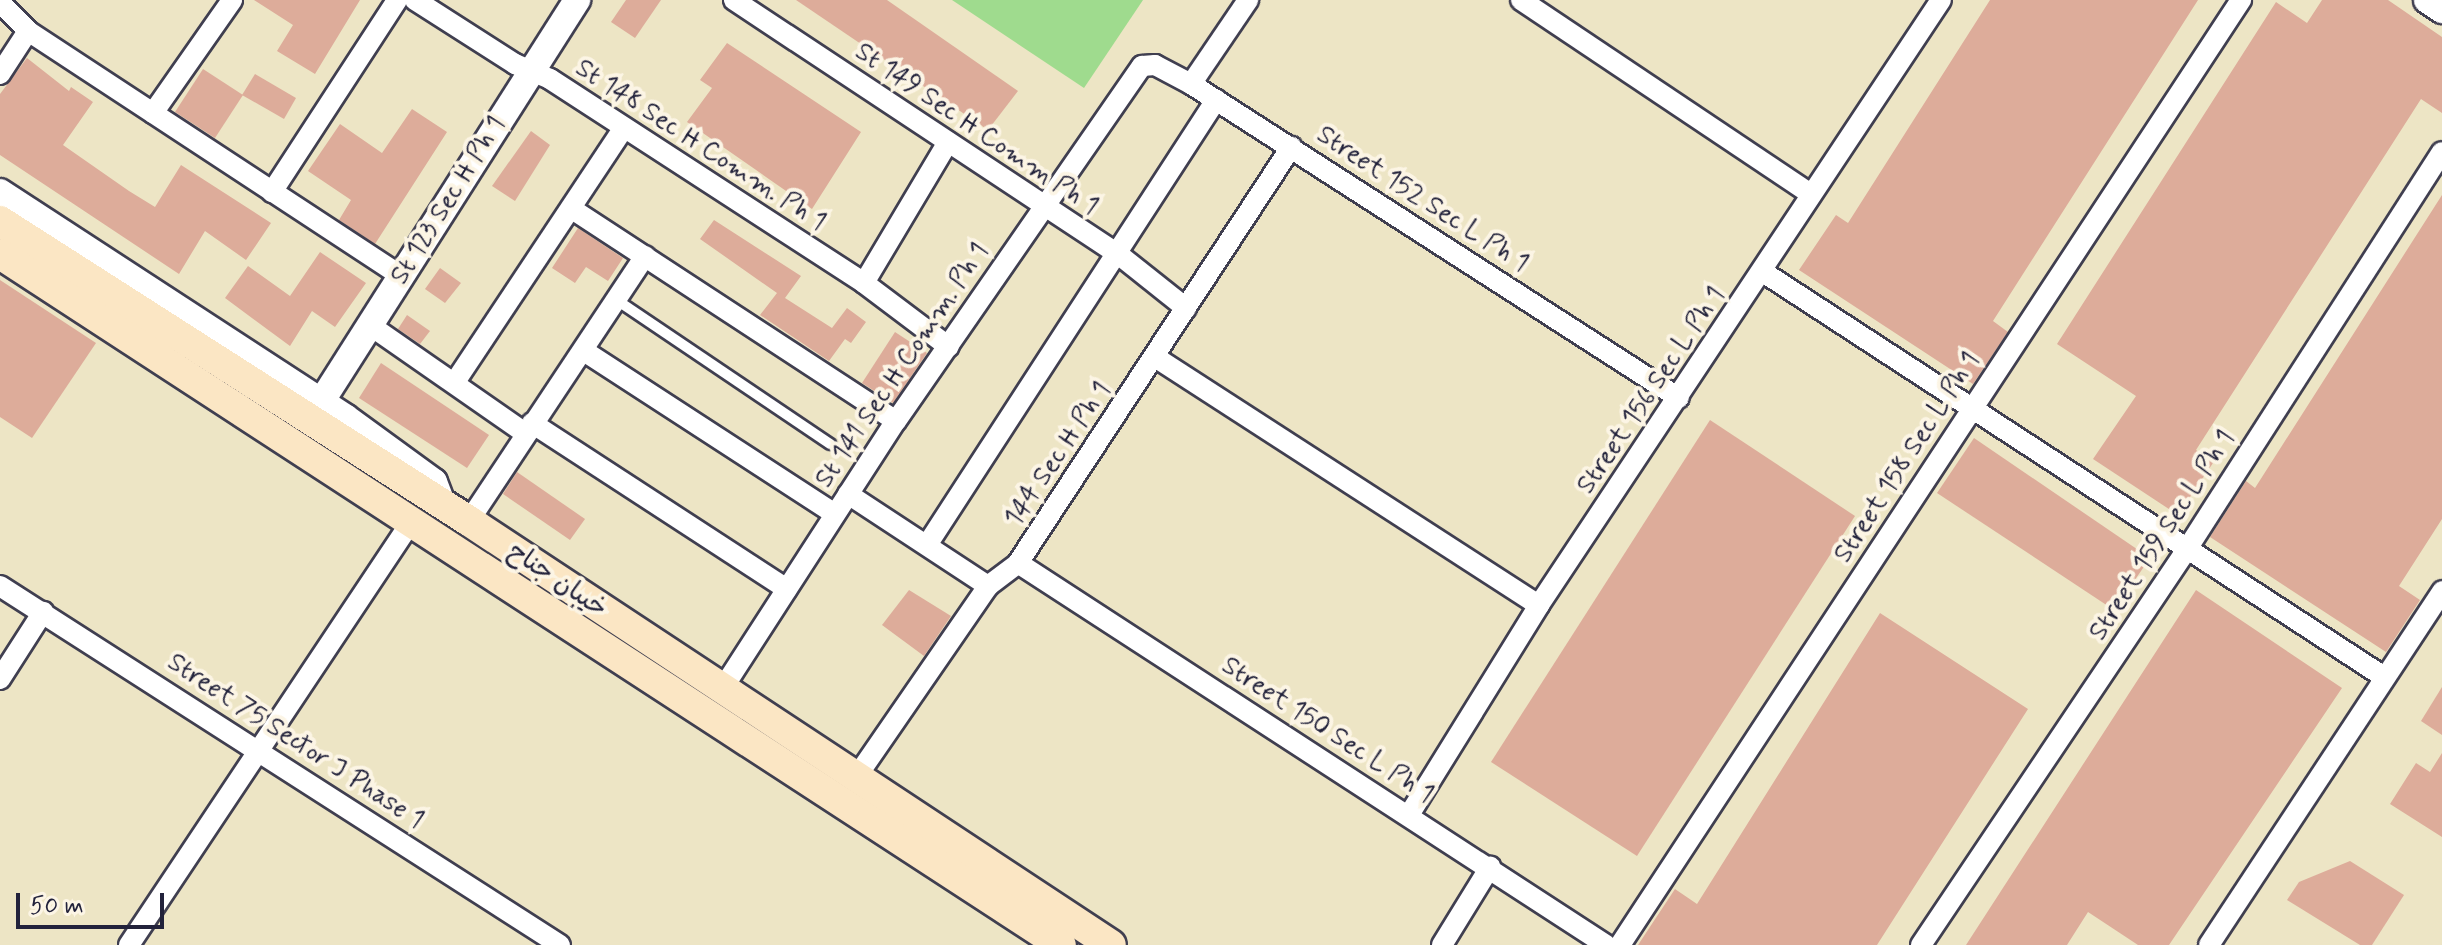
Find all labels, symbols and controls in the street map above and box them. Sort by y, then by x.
street label: St 149 Sec H Comm Ph 1 [849,37,1103,223]
street label: St 148 Sec H Comm. Ph 1 [569,53,831,239]
street label: St 123 Sec H Ph 1 [385,111,513,291]
street label: Street 152 Sec L Ph 1 [1310,120,1534,280]
street label: St 141 Sec H Comm. Ph 1 [810,238,996,494]
street label: Street 156 Sec L Ph 1 [1571,281,1733,501]
street label: Street 158 Sec L Ph 1 [1828,347,1988,569]
street label: 144 Sec H Ph 1 [999,377,1119,533]
street label: Street 159 Sec L Ph 1 [2083,425,2243,647]
street label: خیبان جناح [502,537,612,625]
street label: Street 75 Sector J Phase 1 [161,647,429,837]
street label: Street 150 Sec L Ph 1 [1215,651,1439,811]
scale bar [20,877,168,927]
text: 50 m [30,891,84,922]

